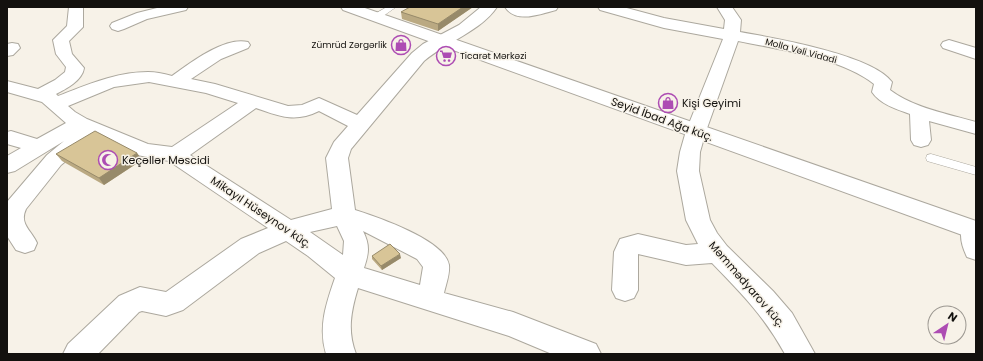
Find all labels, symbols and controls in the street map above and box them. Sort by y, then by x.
shop icon: Zümrüd Zərgərlik [390,34,412,56]
street label: Molla Vəli Vidadi [764,36,838,66]
place label: Zümrüd Zərgərlik [312,39,387,51]
supermarket icon: Ticarət Mərkəzi [435,45,457,67]
place label: Ticarət Mərkəzi [460,50,526,62]
shop icon: Kişi Geyimi [657,92,679,114]
street label: Seyid İbad Ağa küç. [609,93,715,145]
place label: Kişi Geyimi [682,95,741,111]
mosque icon: Keçəllər Məscidi [97,149,119,171]
place label: Keçəllər Məscidi [122,152,210,168]
street label: Mikayıl Hüseynov küç. [208,172,314,252]
street label: Məmmədyarov küç. [705,238,789,330]
north arrow [927,305,967,345]
text: N [945,308,961,326]

